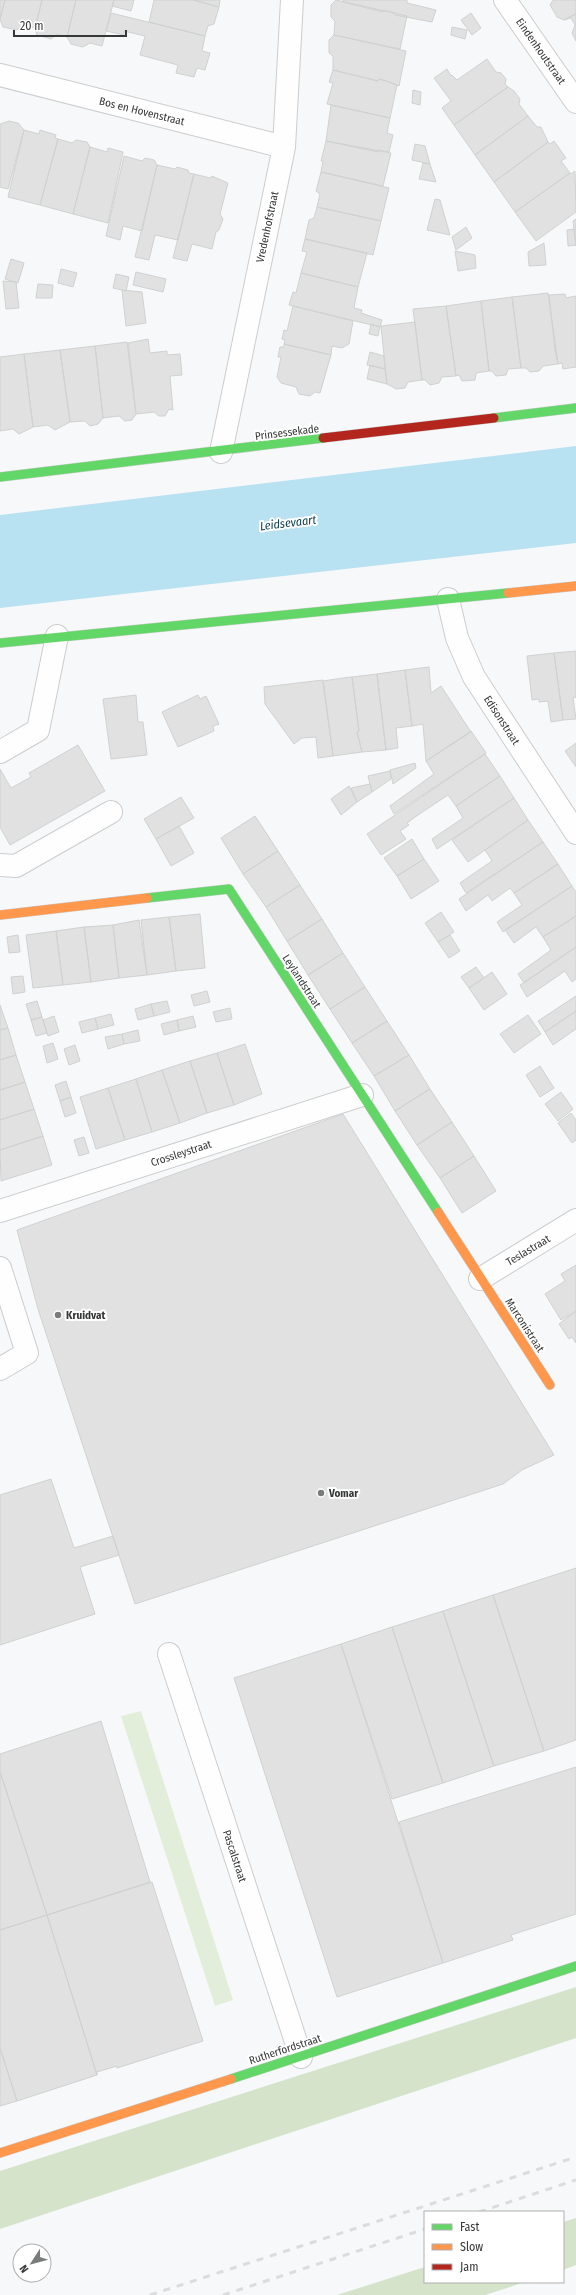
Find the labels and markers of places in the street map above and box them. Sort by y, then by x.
place label: Kruidvat [66,1309,105,1322]
marker: Kruidvat [53,1310,63,1320]
place label: Vomar [328,1487,359,1500]
marker: Vomar [316,1488,326,1498]

